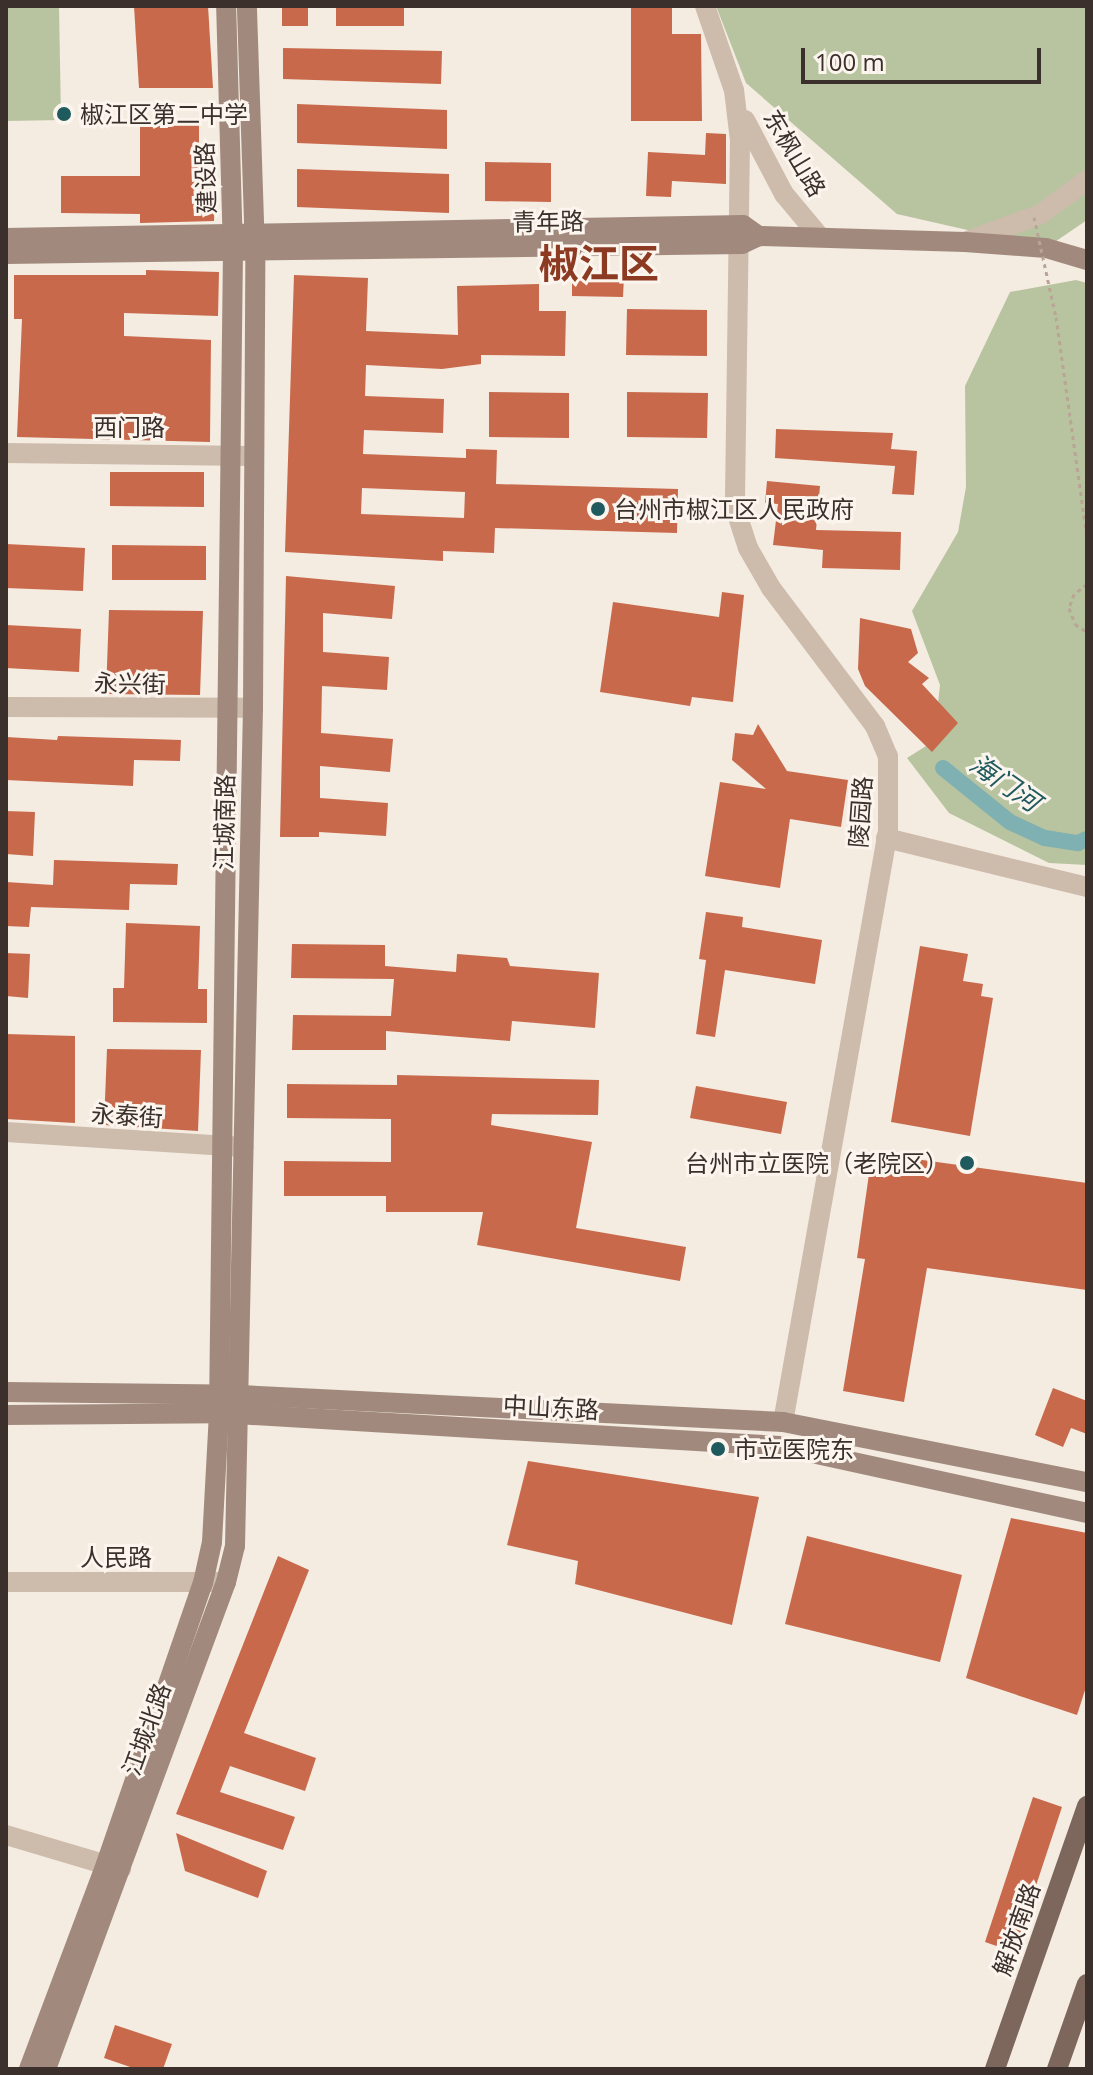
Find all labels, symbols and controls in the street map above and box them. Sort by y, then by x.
scale bar [805,32,1045,82]
text: 100 m [815,45,885,78]
place label: 椒江区第二中学 [80,100,248,128]
street label: 东枫山路 [758,104,832,202]
marker: 椒江区第二中学 [55,105,73,123]
street label: 建设路 [189,142,221,214]
street label: 青年路 [512,206,584,236]
district label: 椒江区 [539,239,659,287]
street label: 西门路 [93,413,165,441]
place label: 台州市椒江区人民政府 [614,495,854,523]
marker: 台州市椒江区人民政府 [589,500,607,518]
street label: 永兴街 [94,668,166,698]
water label: 海门河 [964,748,1046,818]
street label: 江城南路 [209,774,239,870]
street label: 陵园路 [843,775,877,849]
street label: 永泰街 [90,1098,164,1132]
place label: 台州市立医院（老院区） [685,1149,949,1177]
marker: 台州市立医院（老院区） [956,1152,978,1174]
street label: 中山东路 [502,1390,600,1424]
place label: 市立医院东 [734,1435,854,1463]
marker: 市立医院东 [709,1440,727,1458]
street label: 人民路 [80,1543,152,1571]
street label: 江城北路 [116,1679,176,1779]
street label: 解放南路 [987,1879,1045,1979]

